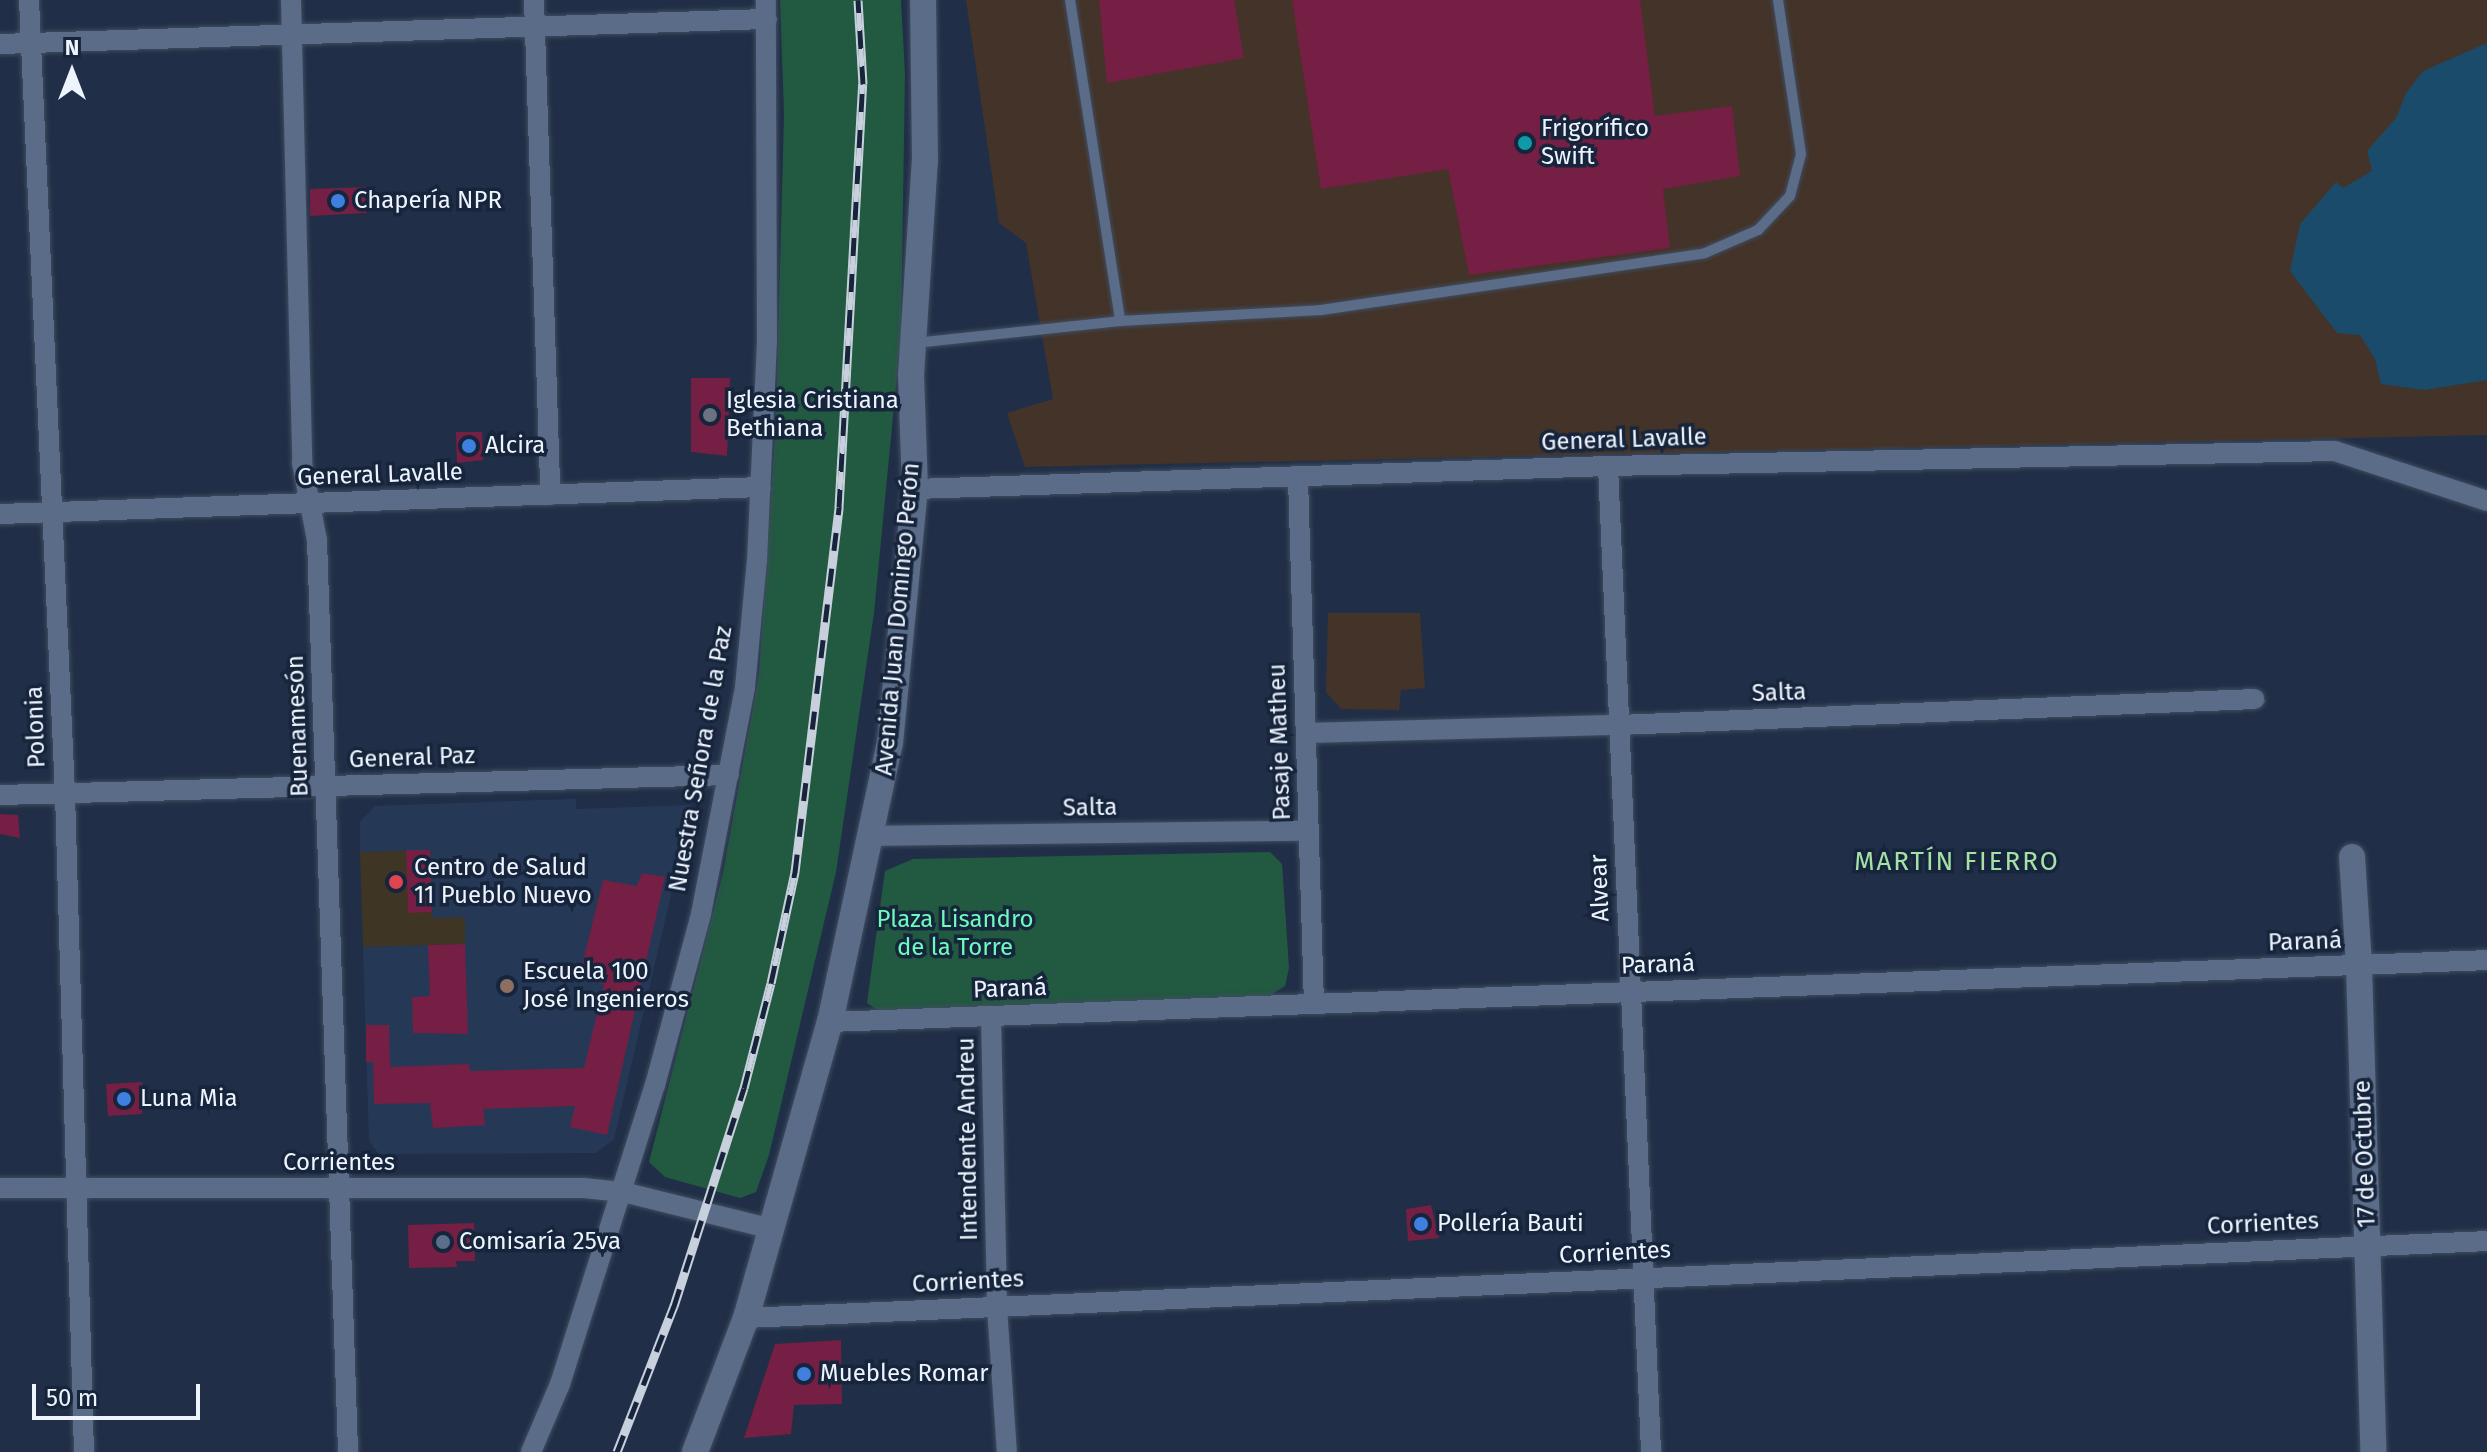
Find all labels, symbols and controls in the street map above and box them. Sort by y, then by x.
north arrow [32,32,112,112]
text: N [65,34,79,61]
place label: Frigorífico Swift [1541,115,1649,171]
marker: Frigorífico Swift [1516,134,1534,152]
place label: Chapería NPR [354,187,502,215]
marker: Chapería NPR [329,192,347,210]
place label: Iglesia Cristiana Bethiana [726,387,899,443]
marker: Iglesia Cristiana Bethiana [701,406,719,424]
street label: General Lavalle [1541,423,1707,457]
place label: Alcira [485,432,545,460]
marker: Alcira [460,437,478,455]
street label: General Lavalle [297,458,463,492]
street label: Avenida Juan Domingo Perón [870,461,926,777]
street label: Nuestra Señora de la Paz [663,624,739,894]
street label: Buenamesón [281,655,315,797]
street label: Pasaje Matheu [1263,663,1297,821]
street label: Salta [1751,678,1807,708]
street label: Polonia [20,685,52,769]
street label: General Paz [348,741,476,775]
street label: Salta [1063,793,1117,823]
district label: MARTÍN FIERRO [1854,846,2060,878]
place label: Centro de Salud 11 Pueblo Nuevo [414,854,592,910]
street label: Alvear [1584,854,1616,922]
marker: Centro de Salud 11 Pueblo Nuevo [385,871,407,893]
park label: Plaza Lisandro de la Torre [877,906,1033,962]
street label: Paraná [2267,926,2343,958]
street label: Paraná [1620,949,1696,981]
place label: Escuela 100 José Ingenieros [523,958,689,1014]
street label: Paraná [972,973,1048,1005]
marker: Escuela 100 José Ingenieros [498,977,516,995]
street label: Intendente Andreu [952,1037,984,1241]
street label: 17 de Octubre [2348,1080,2382,1228]
place label: Luna Mia [140,1085,238,1113]
marker: Luna Mia [115,1090,133,1108]
street label: Corrientes [283,1149,395,1177]
street label: Corrientes [2206,1207,2320,1241]
place label: Pollería Bauti [1437,1210,1584,1238]
marker: Pollería Bauti [1412,1215,1430,1233]
place label: Comisaría 25va [459,1228,621,1256]
marker: Comisaría 25va [434,1233,452,1251]
street label: Corrientes [1558,1236,1672,1270]
street label: Corrientes [911,1265,1025,1299]
place label: Muebles Romar [820,1360,989,1388]
marker: Muebles Romar [795,1365,813,1383]
scale bar [36,1368,204,1418]
text: 50 m [46,1384,98,1412]

